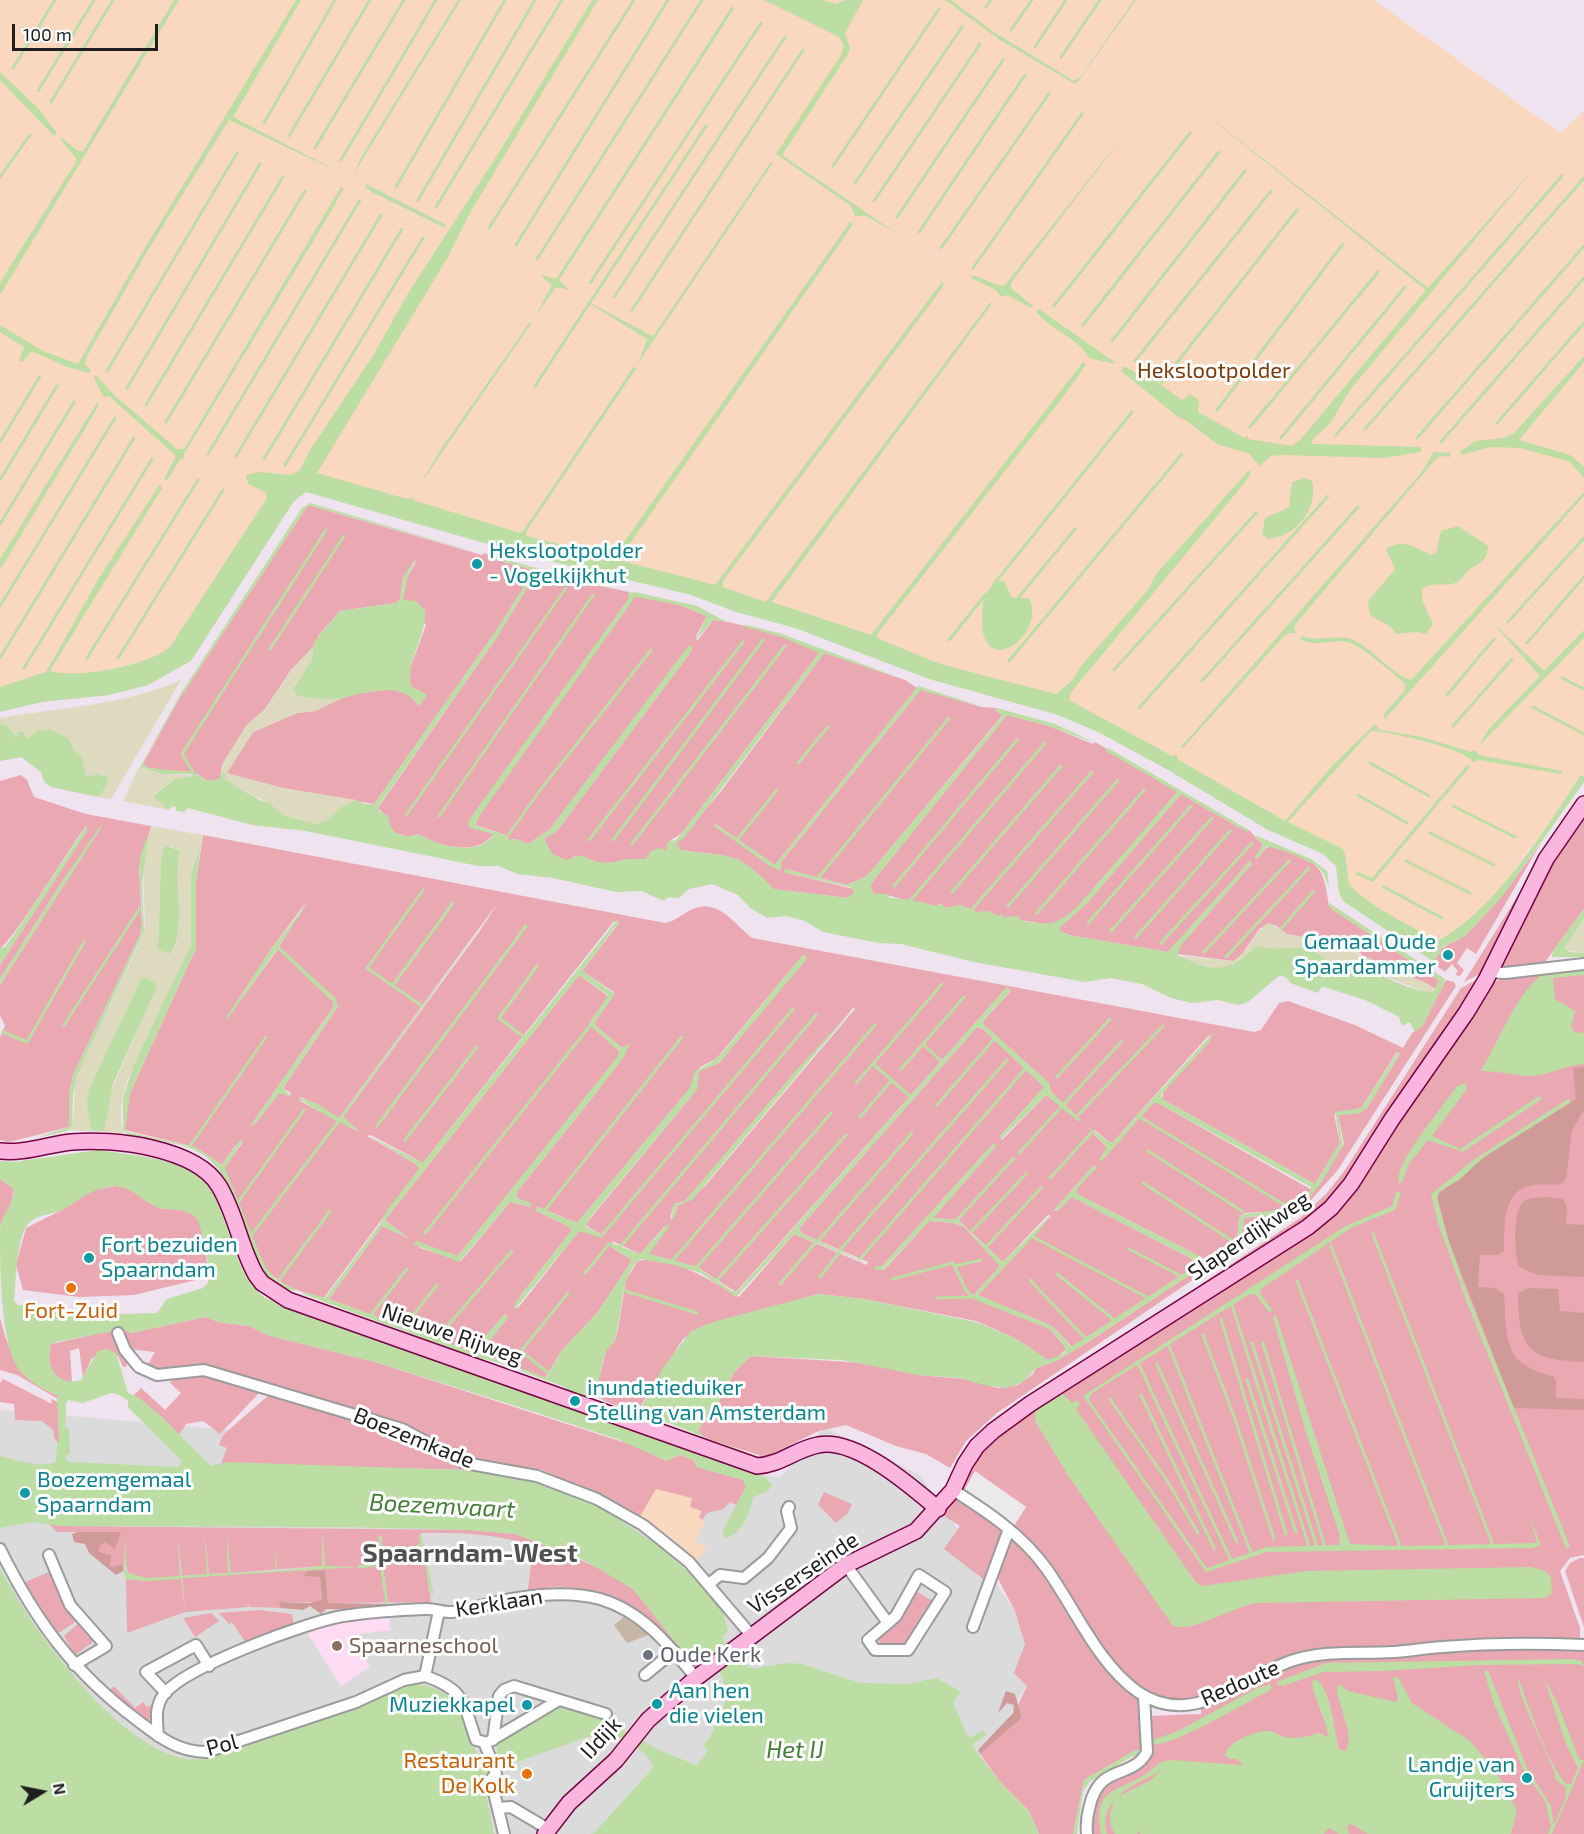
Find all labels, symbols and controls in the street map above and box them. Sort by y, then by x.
scale bar [15,12,160,50]
text: 100 m [23,23,72,45]
park label: Hekslootpolder [1137,358,1291,384]
place label: Hekslootpolder - Vogelkijkhut [489,538,643,590]
marker: Hekslootpolder - Vogelkijkhut [470,557,484,571]
place label: Gemaal Oude Spaardammer [1294,929,1436,980]
marker: Gemaal Oude Spaardammer [1441,948,1455,962]
street label: Slaperdijkweg [1183,1186,1315,1286]
place label: Fort bezuiden Spaarndam [101,1232,238,1284]
marker: Fort bezuiden Spaarndam [82,1251,96,1265]
marker: Fort-Zuid [64,1281,78,1295]
place label: Fort-Zuid [24,1298,118,1324]
street label: Nieuwe Rijweg [378,1298,526,1370]
place label: inundatieduiker Stelling van Amsterdam [587,1375,826,1426]
marker: inundatieduiker Stelling van Amsterdam [568,1394,582,1408]
street label: Boezemkade [350,1402,478,1474]
place label: Boezemgemaal Spaarndam [37,1467,191,1518]
marker: Boezemgemaal Spaarndam [18,1486,32,1500]
water label: Boezemvaart [368,1488,516,1524]
street label: Visserseinde [743,1526,863,1620]
district label: Spaarndam-West [362,1537,578,1569]
street label: Kerklaan [453,1583,545,1623]
place label: Spaarneschool [349,1633,498,1659]
marker: Spaarneschool [330,1639,344,1653]
place label: Oude Kerk [660,1642,761,1668]
marker: Oude Kerk [641,1648,655,1662]
street label: Redoute [1197,1654,1283,1712]
place label: Aan hen die vielen [669,1678,764,1730]
place label: Muziekkapel [389,1692,515,1718]
marker: Aan hen die vielen [650,1697,664,1711]
marker: Muziekkapel [520,1698,534,1712]
street label: IJdijk [575,1711,627,1765]
street label: Pol [203,1728,241,1762]
water label: Het IJ [766,1736,824,1764]
place label: Restaurant De Kolk [403,1748,515,1800]
place label: Landje van Gruijters [1408,1752,1515,1804]
north arrow [12,1762,72,1822]
marker: Restaurant De Kolk [520,1767,534,1781]
marker: Landje van Gruijters [1520,1771,1534,1785]
text: N [50,1781,71,1796]

